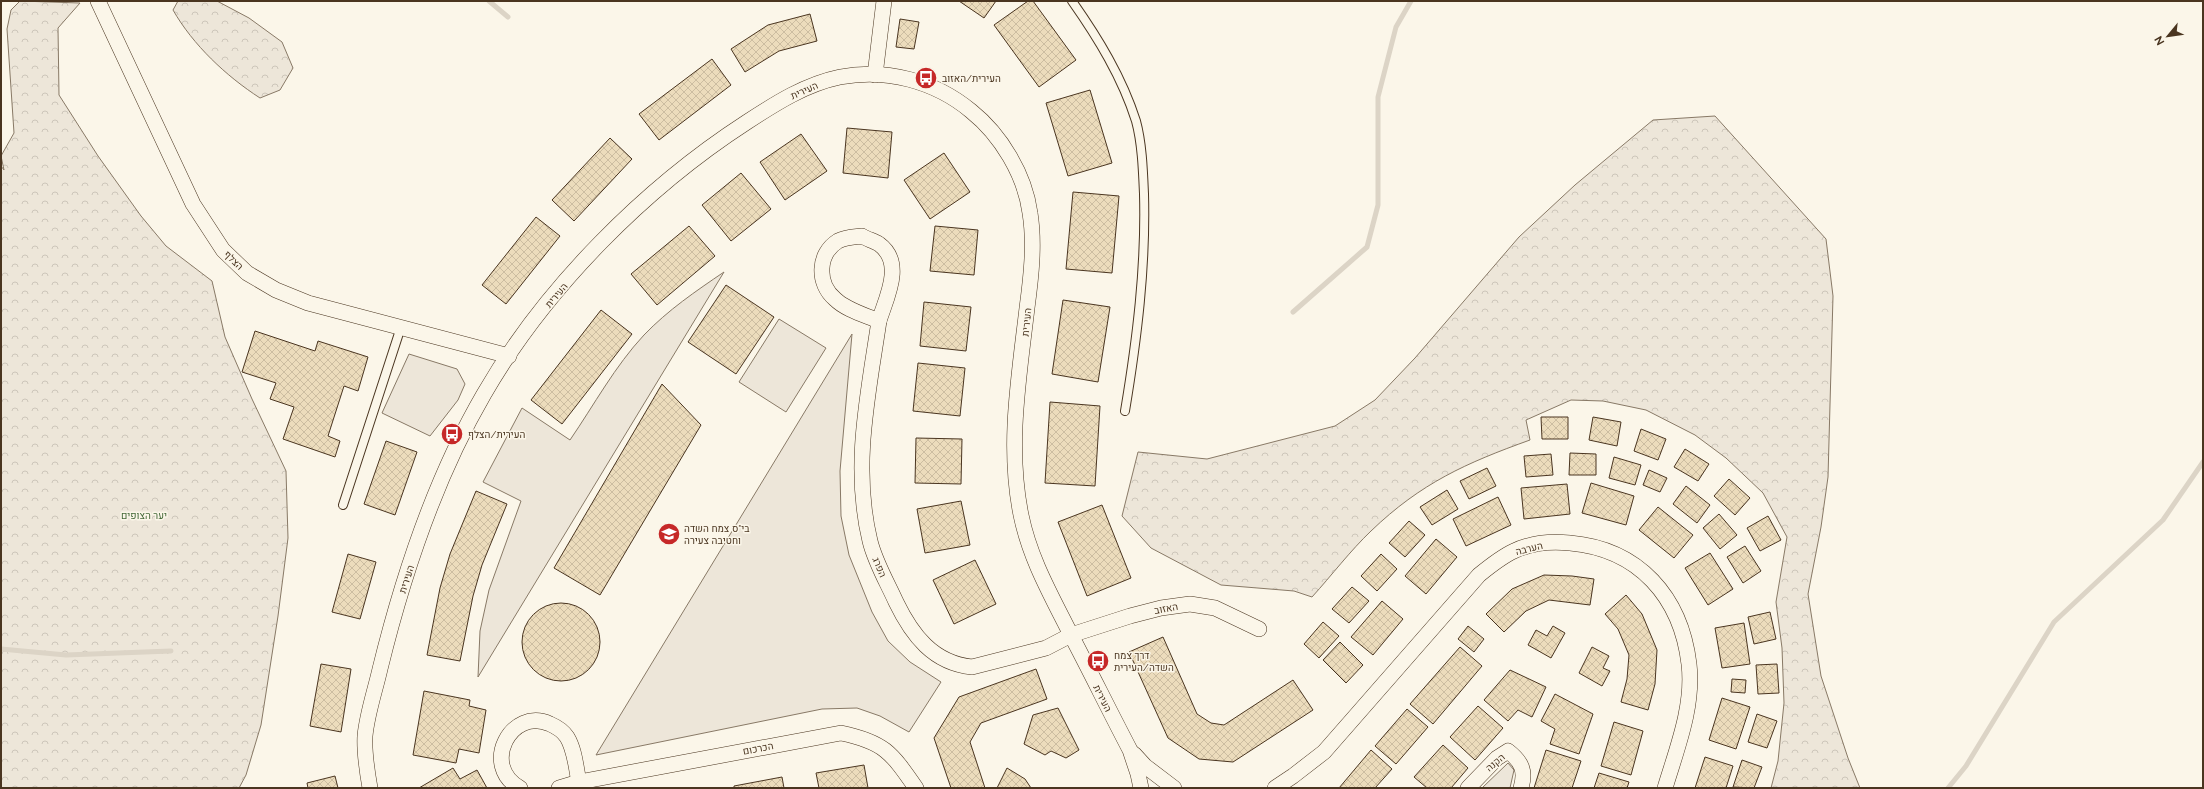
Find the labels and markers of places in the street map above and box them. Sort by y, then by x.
bus stop icon: העירית/האזוב [913,65,939,91]
place label: העירית/האזוב [942,73,1001,84]
bus stop icon: העירית/הצלף [439,421,465,447]
place label: העירית/הצלף [468,429,525,440]
school or university icon: בי"ס צמח השדה וחטיבה צעירה [656,521,682,547]
place label: בי"ס צמח השדה וחטיבה צעירה [684,523,750,546]
bus stop icon: דרך צמח השדה/העירית [1085,648,1111,674]
place label: דרך צמח השדה/העירית [1114,650,1174,673]

